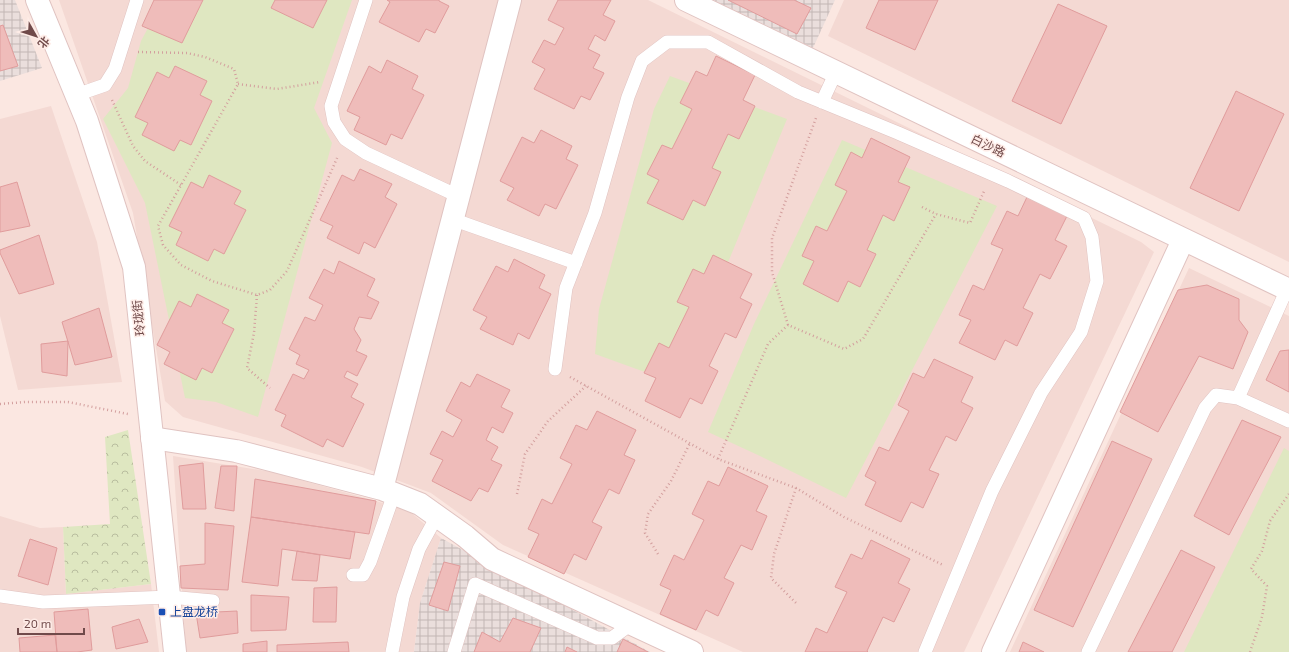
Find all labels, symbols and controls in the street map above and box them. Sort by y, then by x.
north arrow [16,16,56,56]
text: 北 [36,34,53,51]
street label: 白沙路 [969,131,1008,159]
street label: 玲珑街 [129,299,147,337]
place label: 上盘龙桥 [170,604,218,618]
marker: 上盘龙桥 [157,607,167,617]
scale bar [18,610,84,636]
text: 20 m [24,616,51,630]

